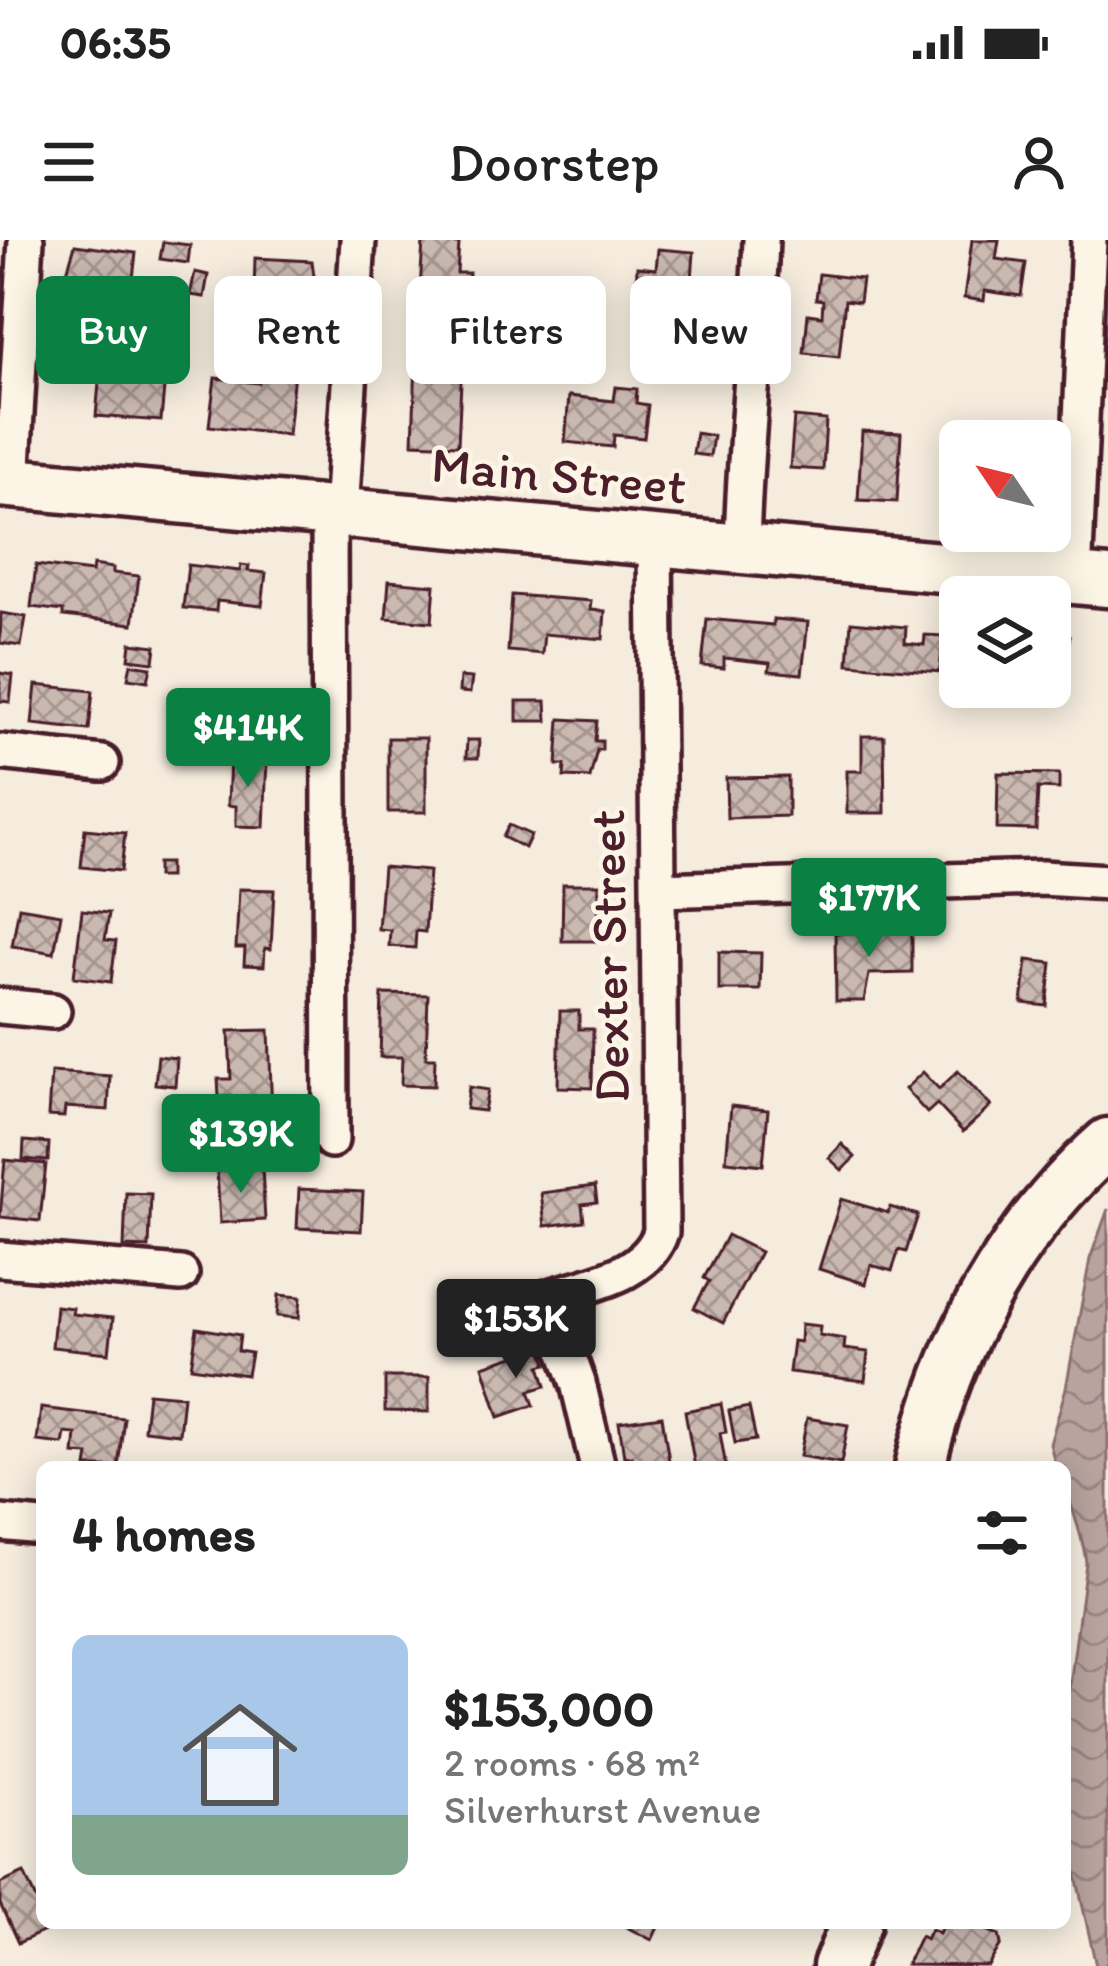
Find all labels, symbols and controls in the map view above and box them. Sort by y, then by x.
text: 06:35 [60,15,171,69]
icon: menu [36,129,102,195]
icon: person [1006,129,1072,195]
text: Doorstep [448,130,660,195]
chip: Buy [36,276,190,384]
chip: Rent [214,276,382,384]
chip: Filters [406,276,606,384]
chip: New [630,276,791,384]
north arrow [939,420,1071,552]
map controls [939,420,1071,708]
street label: Main Street [429,433,689,517]
button: layers [939,576,1071,708]
pin: $414K [164,688,332,790]
text: $414K [193,703,303,750]
street label: Dexter Street [576,809,642,1103]
pin: $177K [785,858,953,960]
text: $177K [818,873,920,920]
pin: $139K [157,1094,325,1196]
text: $139K [189,1109,293,1156]
pin: $153K [432,1279,600,1381]
text: $153K [464,1294,568,1341]
icon: filters [969,1500,1035,1566]
text: 4 homes [72,1503,256,1564]
text: $153,000 [444,1678,654,1739]
icon: home [168,1683,312,1827]
text: 2 rooms · 68 m² [444,1739,700,1786]
text: Silverhurst Avenue [444,1786,761,1833]

